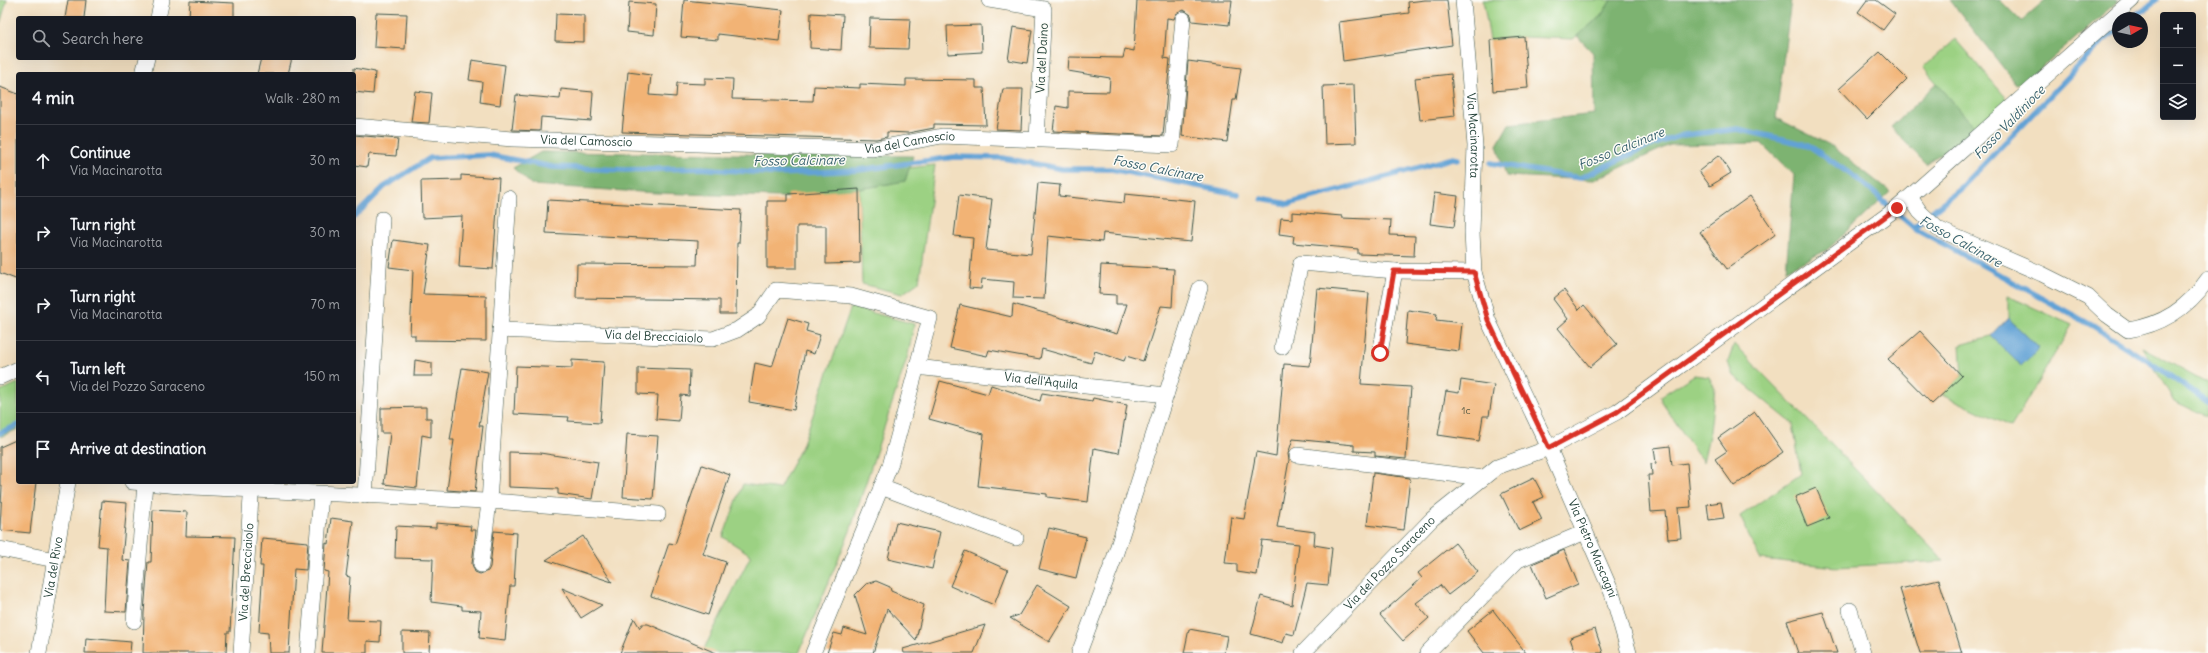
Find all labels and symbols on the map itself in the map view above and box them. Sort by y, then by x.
north arrow [2112,12,2148,48]
street label: Via del Daino [1032,22,1051,94]
water label: Fosso Valdinioce [1970,81,2049,163]
street label: Via Macinarotta [1464,92,1483,179]
water label: Fosso Calcinare [1576,123,1668,173]
street label: Via del Camoscio [864,128,956,156]
street label: Via del Camoscio [540,132,633,149]
water label: Fosso Calcinare [753,151,846,170]
water label: Fosso Calcinare [1111,151,1205,186]
route end [1888,199,1906,217]
water label: Fosso Calcinare [1917,212,2006,272]
street label: Via del Brecciaiolo [604,326,704,346]
route start [1371,344,1389,362]
street label: Via dell'Aquila [1004,369,1079,392]
house number: 1c [1461,404,1471,417]
street label: Via Pietro Mascagni [1565,497,1621,599]
street label: Via del Pozzo Saraceno [1341,512,1438,613]
street label: Via del Brecciaiolo [235,522,256,622]
street label: Via del Rivo [40,535,66,599]

